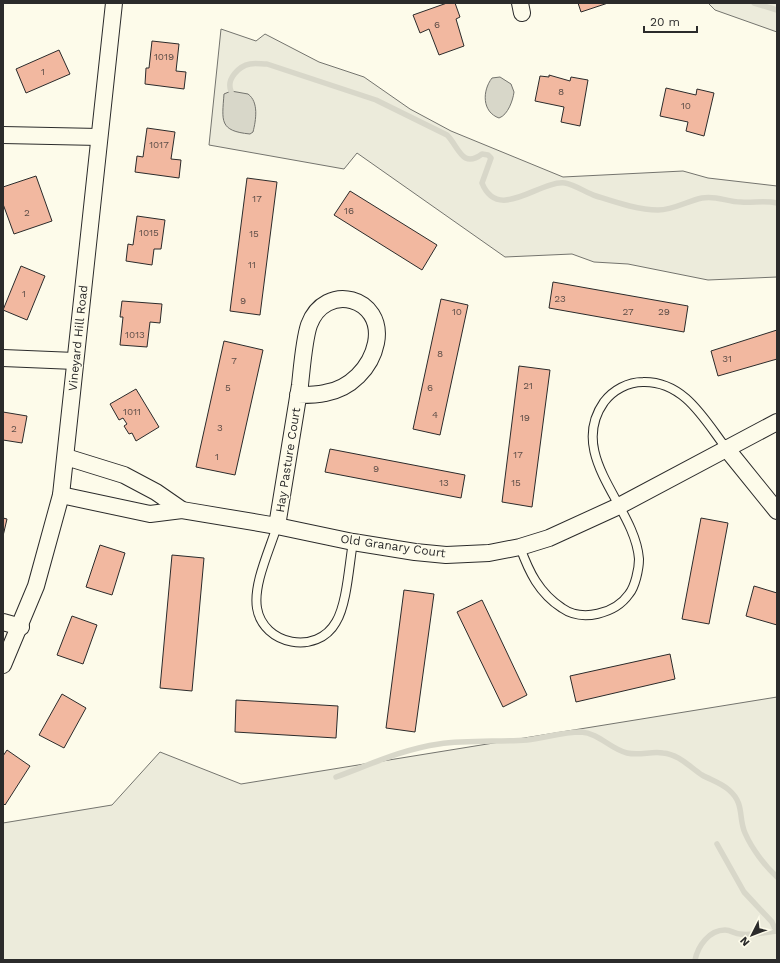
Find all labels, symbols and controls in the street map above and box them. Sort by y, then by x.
scale bar [644,8,697,34]
text: 20 m [650,15,680,29]
house number: 6 [434,19,440,30]
house number: 1019 [154,51,174,62]
house number: 1 [41,66,45,77]
house number: 8 [558,86,564,97]
house number: 10 [681,100,691,111]
house number: 1017 [149,139,169,150]
house number: 17 [252,193,262,204]
house number: 16 [344,205,354,216]
house number: 2 [24,207,30,218]
house number: 1015 [139,227,159,238]
house number: 15 [249,228,259,239]
house number: 11 [248,259,256,270]
street label: Vineyard Hill Road [65,284,91,392]
house number: 1 [22,288,26,299]
house number: 23 [554,293,566,304]
house number: 9 [240,295,246,306]
house number: 10 [452,306,462,317]
house number: 27 [622,306,634,317]
house number: 29 [658,306,670,317]
house number: 1013 [125,329,145,340]
house number: 8 [437,348,443,359]
house number: 31 [722,353,732,364]
house number: 7 [231,355,237,366]
house number: 21 [523,380,533,391]
house number: 5 [225,382,231,393]
house number: 6 [427,382,433,393]
house number: 1011 [123,406,141,417]
street label: Hay Pasture Court [273,406,303,514]
house number: 4 [432,409,438,420]
house number: 19 [520,412,530,423]
house number: 3 [217,422,223,433]
house number: 2 [11,423,17,434]
house number: 17 [513,449,523,460]
house number: 1 [215,451,219,462]
house number: 9 [373,463,379,474]
house number: 13 [439,477,449,488]
house number: 15 [511,477,521,488]
street label: Old Granary Court [340,532,446,560]
north arrow [732,915,772,955]
text: N [737,934,752,949]

